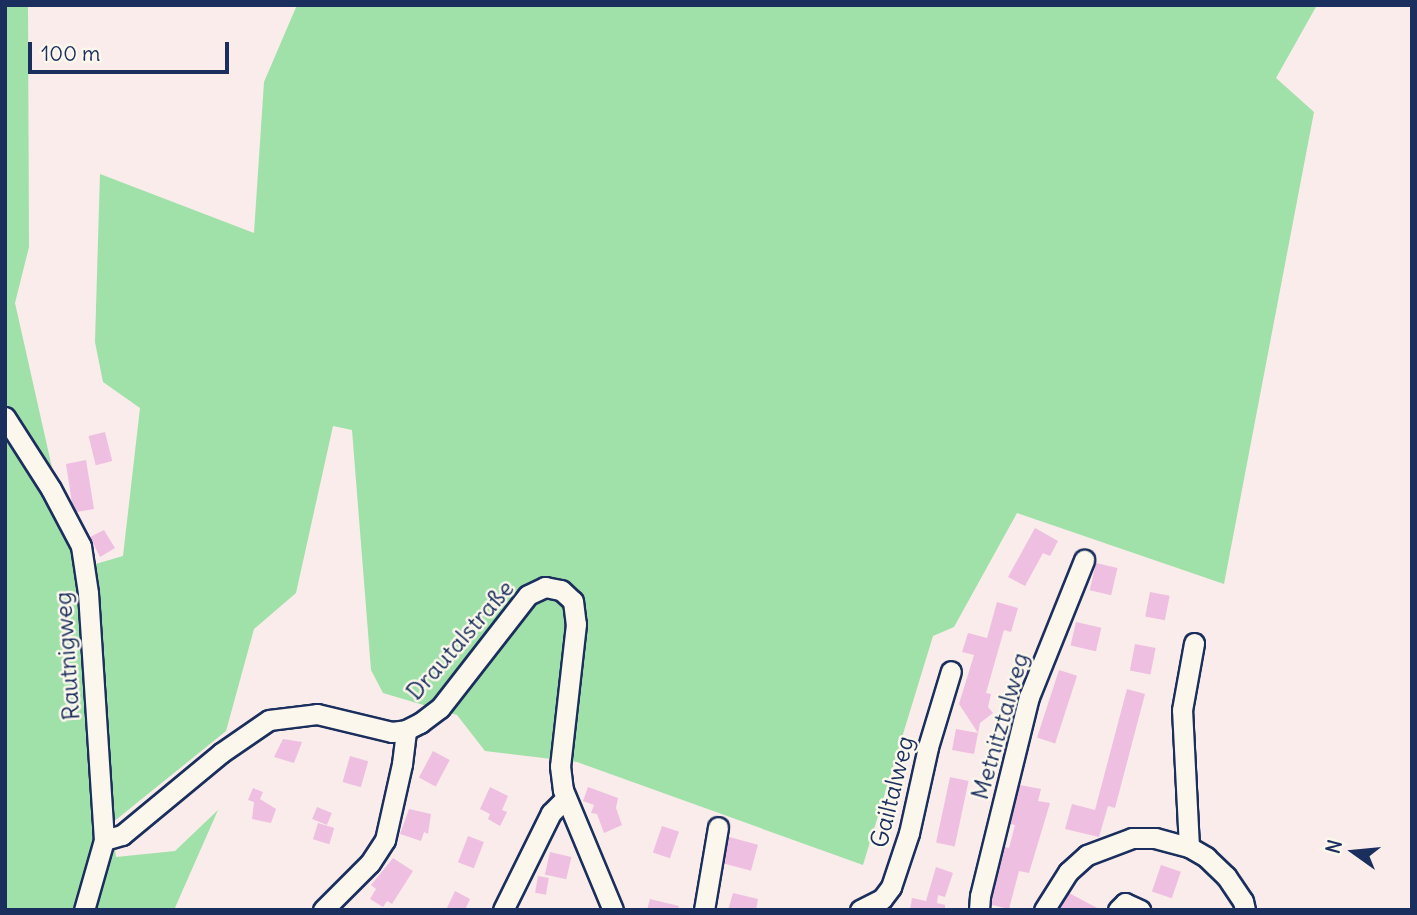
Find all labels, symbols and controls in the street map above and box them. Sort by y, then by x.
scale bar [32,28,233,72]
text: 100 m [41,40,100,67]
street label: Drautalstraße [400,574,520,706]
street label: Rautnigweg [48,591,86,721]
street label: Metnitztalweg [965,649,1035,803]
street label: Gailtalweg [864,733,920,851]
north arrow [1319,817,1389,887]
text: N [1320,837,1347,856]

